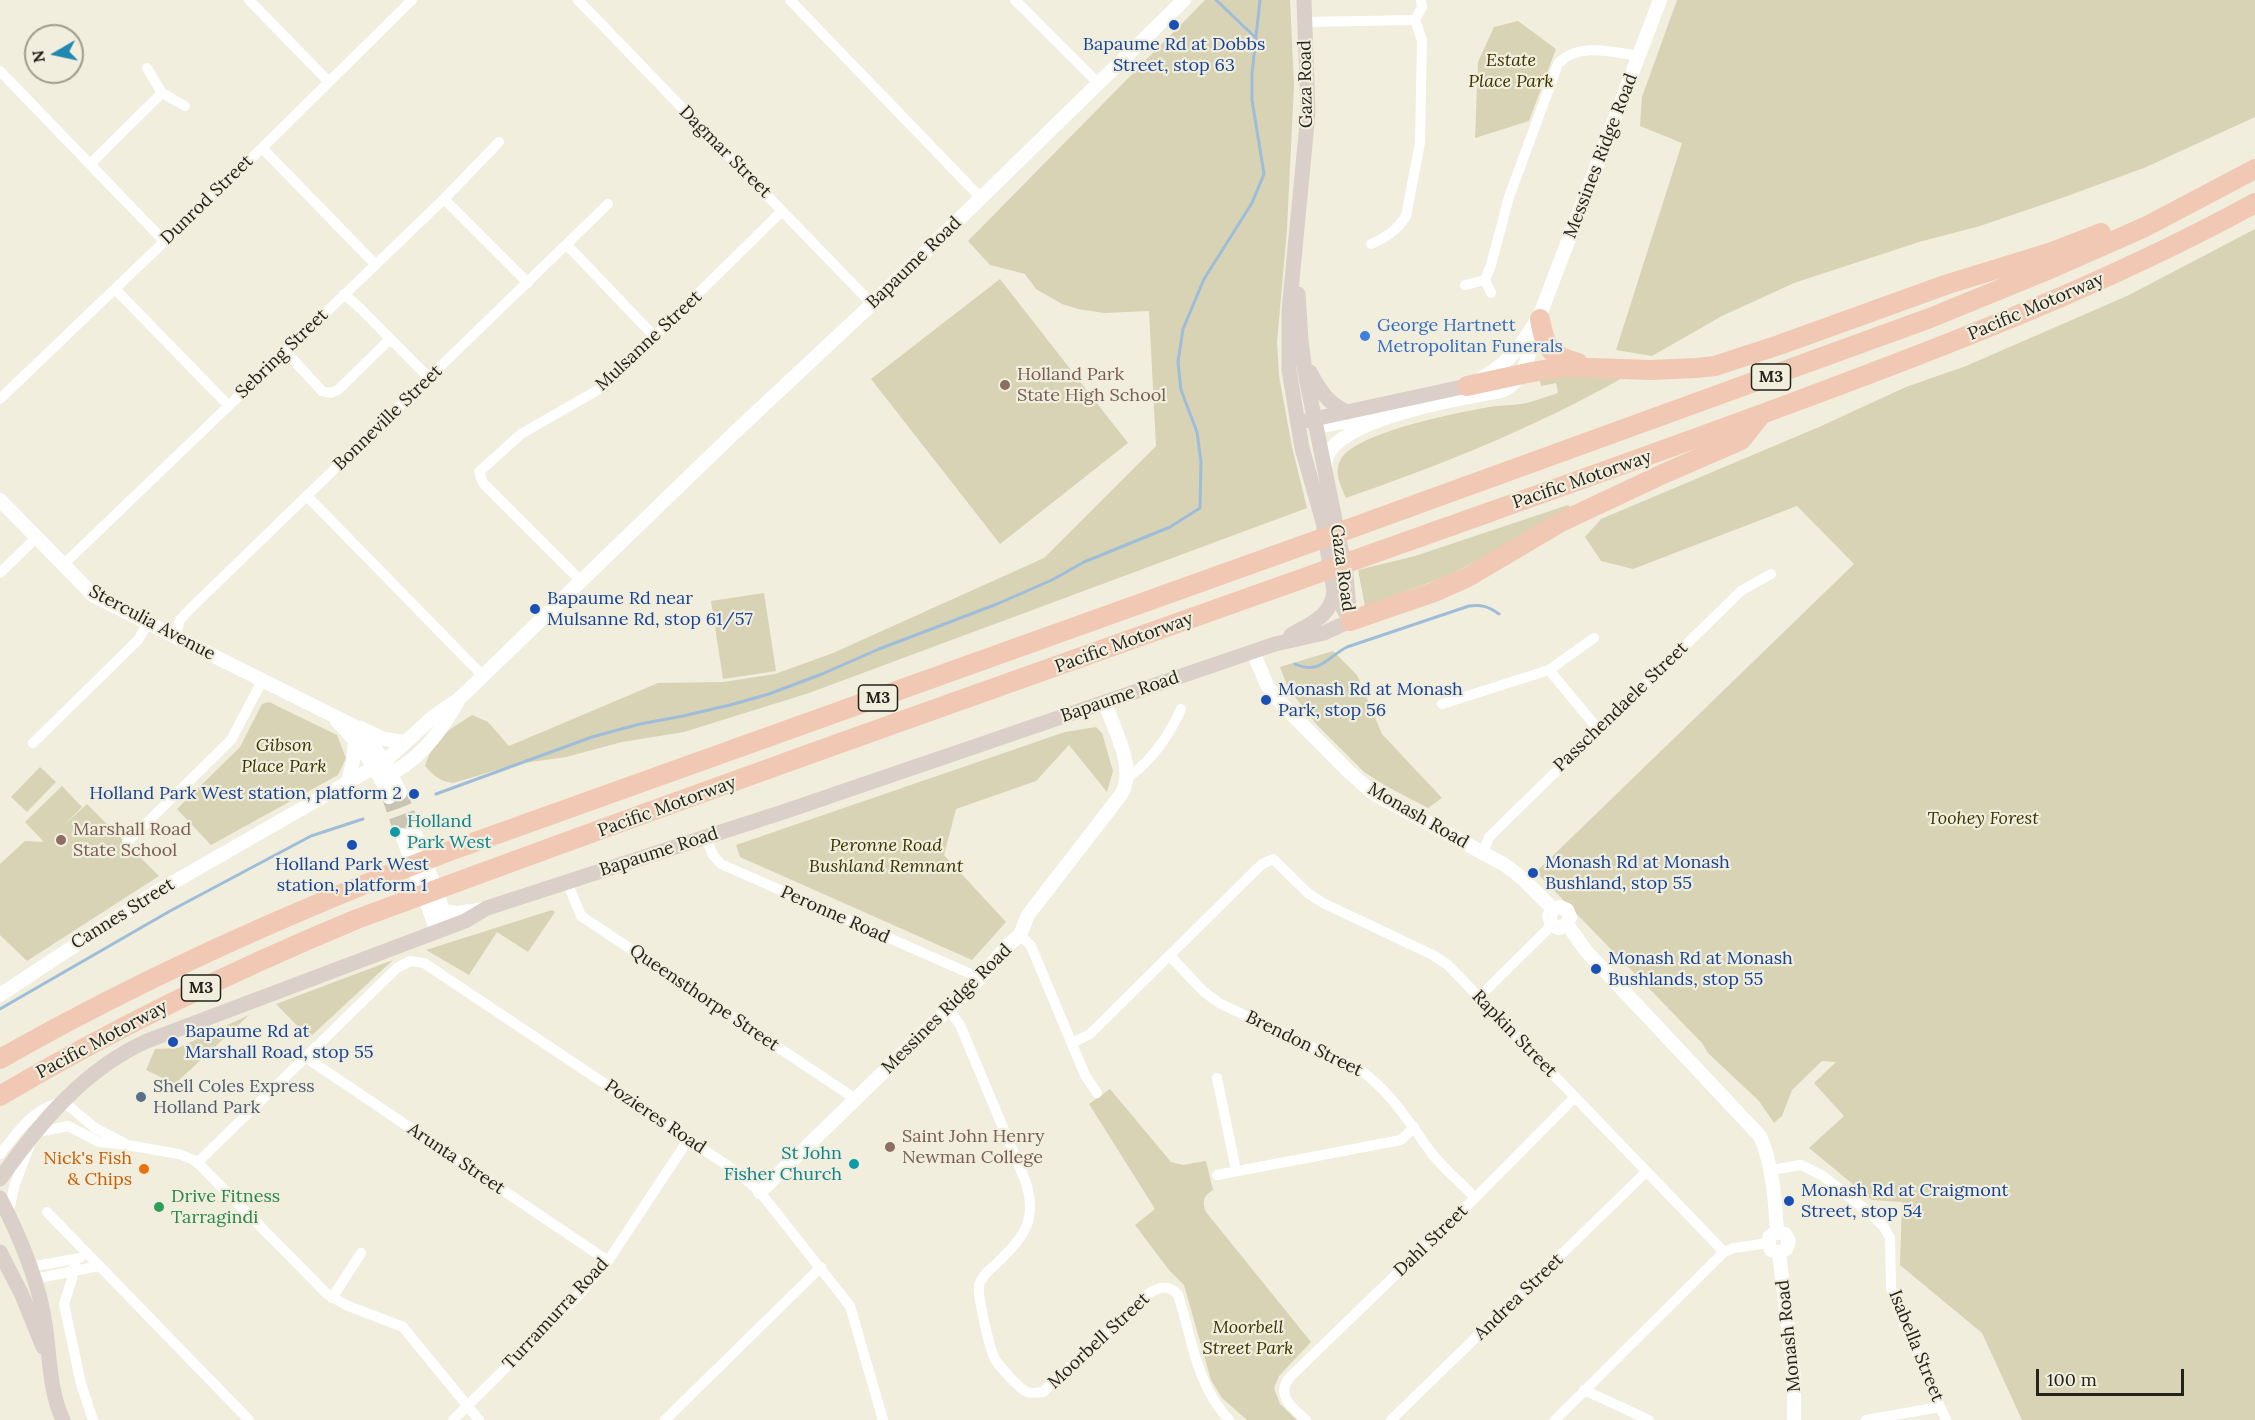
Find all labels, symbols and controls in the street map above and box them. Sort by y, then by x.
marker: Bapaume Rd at Dobbs Street, stop 63 [1167,18,1181,32]
north arrow [24,24,84,84]
place label: Bapaume Rd at Dobbs Street, stop 63 [1083,34,1265,76]
street label: Gaza Road [1294,40,1318,128]
text: N [27,49,49,64]
park label: Estate Place Park [1468,50,1554,92]
street label: Messines Ridge Road [1560,71,1642,241]
street label: Dagmar Street [674,101,776,203]
street label: Dunrod Street [156,151,258,249]
street label: Bapaume Road [862,212,966,314]
street label: Pacific Motorway [1965,269,2107,345]
street label: Mulsanne Street [591,286,707,396]
street label: Sebring Street [231,305,333,403]
place label: George Hartnett Metropolitan Funerals [1377,315,1563,358]
marker: George Hartnett Metropolitan Funerals [1358,329,1372,343]
street label: Bonneville Street [329,361,447,475]
place label: Holland Park State High School [1017,364,1166,406]
road number: M3 [1752,364,1790,390]
marker: Holland Park State High School [998,378,1012,392]
street label: Pacific Motorway [1510,446,1654,514]
street label: Gaza Road [1325,523,1359,613]
street label: Sterculia Avenue [85,581,219,665]
place label: Bapaume Rd near Mulsanne Rd, stop 61/57 [547,588,753,630]
marker: Bapaume Rd near Mulsanne Rd, stop 61/57 [528,602,542,616]
street label: Pacific Motorway [1052,608,1196,678]
street label: Passchendaele Street [1549,637,1693,777]
street label: Bapaume Road [1058,667,1182,727]
place label: Monash Rd at Monash Park, stop 56 [1278,679,1463,722]
road number: M3 [858,685,898,711]
marker: Monash Rd at Monash Park, stop 56 [1259,693,1273,707]
park label: Gibson Place Park [241,735,327,777]
street label: Pacific Motorway [595,772,739,842]
street label: Monash Road [1364,778,1472,854]
place label: Holland Park West station, platform 2 [89,783,402,805]
marker: Holland Park West station, platform 2 [407,787,421,801]
park label: Toohey Forest [1927,808,2039,830]
place label: Holland Park West [407,811,491,854]
place label: Marshall Road State School [73,819,191,862]
street label: Bapaume Road [597,823,721,881]
marker: Holland Park West [388,825,402,839]
marker: Marshall Road State School [54,833,68,847]
park label: Peronne Road Bushland Remnant [809,835,963,878]
marker: Holland Park West station, platform 1 [345,838,359,852]
place label: Monash Rd at Monash Bushland, stop 55 [1545,852,1730,894]
place label: Holland Park West station, platform 1 [275,854,429,896]
marker: Monash Rd at Monash Bushland, stop 55 [1526,866,1540,880]
street label: Cannes Street [67,874,179,954]
street label: Peronne Road [777,881,893,949]
street label: Queensthorpe Street [625,940,783,1056]
street label: Messines Ridge Road [878,940,1016,1078]
place label: Monash Rd at Monash Bushlands, stop 55 [1608,948,1793,990]
marker: Monash Rd at Monash Bushlands, stop 55 [1589,962,1603,976]
road number: M3 [182,975,220,1001]
street label: Rapkin Street [1467,986,1561,1082]
street label: Pacific Motorway [33,996,171,1084]
street label: Brendon Street [1242,1006,1366,1082]
place label: Bapaume Rd at Marshall Road, stop 55 [185,1021,374,1064]
marker: Bapaume Rd at Marshall Road, stop 55 [166,1035,180,1049]
street label: Pozieres Road [600,1075,710,1159]
place label: Shell Coles Express Holland Park [153,1076,315,1118]
marker: Shell Coles Express Holland Park [134,1090,148,1104]
street label: Arunta Street [403,1119,509,1199]
place label: Saint John Henry Newman College [902,1126,1045,1168]
marker: Saint John Henry Newman College [883,1140,897,1154]
place label: St John Fisher Church [724,1143,842,1186]
place label: Nick's Fish & Chips [43,1148,132,1190]
marker: St John Fisher Church [847,1157,861,1171]
marker: Nick's Fish & Chips [137,1162,151,1176]
place label: Monash Rd at Craigmont Street, stop 54 [1801,1180,2008,1222]
place label: Drive Fitness Tarragindi [171,1186,280,1228]
marker: Monash Rd at Craigmont Street, stop 54 [1782,1194,1796,1208]
marker: Drive Fitness Tarragindi [152,1200,166,1214]
street label: Dahl Street [1390,1201,1472,1281]
street label: Andrea Street [1470,1249,1568,1345]
street label: Turramurra Road [499,1254,613,1374]
street label: Monash Road [1772,1279,1806,1393]
street label: Isabella Street [1884,1287,1948,1405]
street label: Moorbell Street [1044,1288,1154,1394]
park label: Moorbell Street Park [1203,1317,1293,1360]
scale bar [2039,1357,2188,1395]
text: 100 m [2047,1368,2097,1391]

